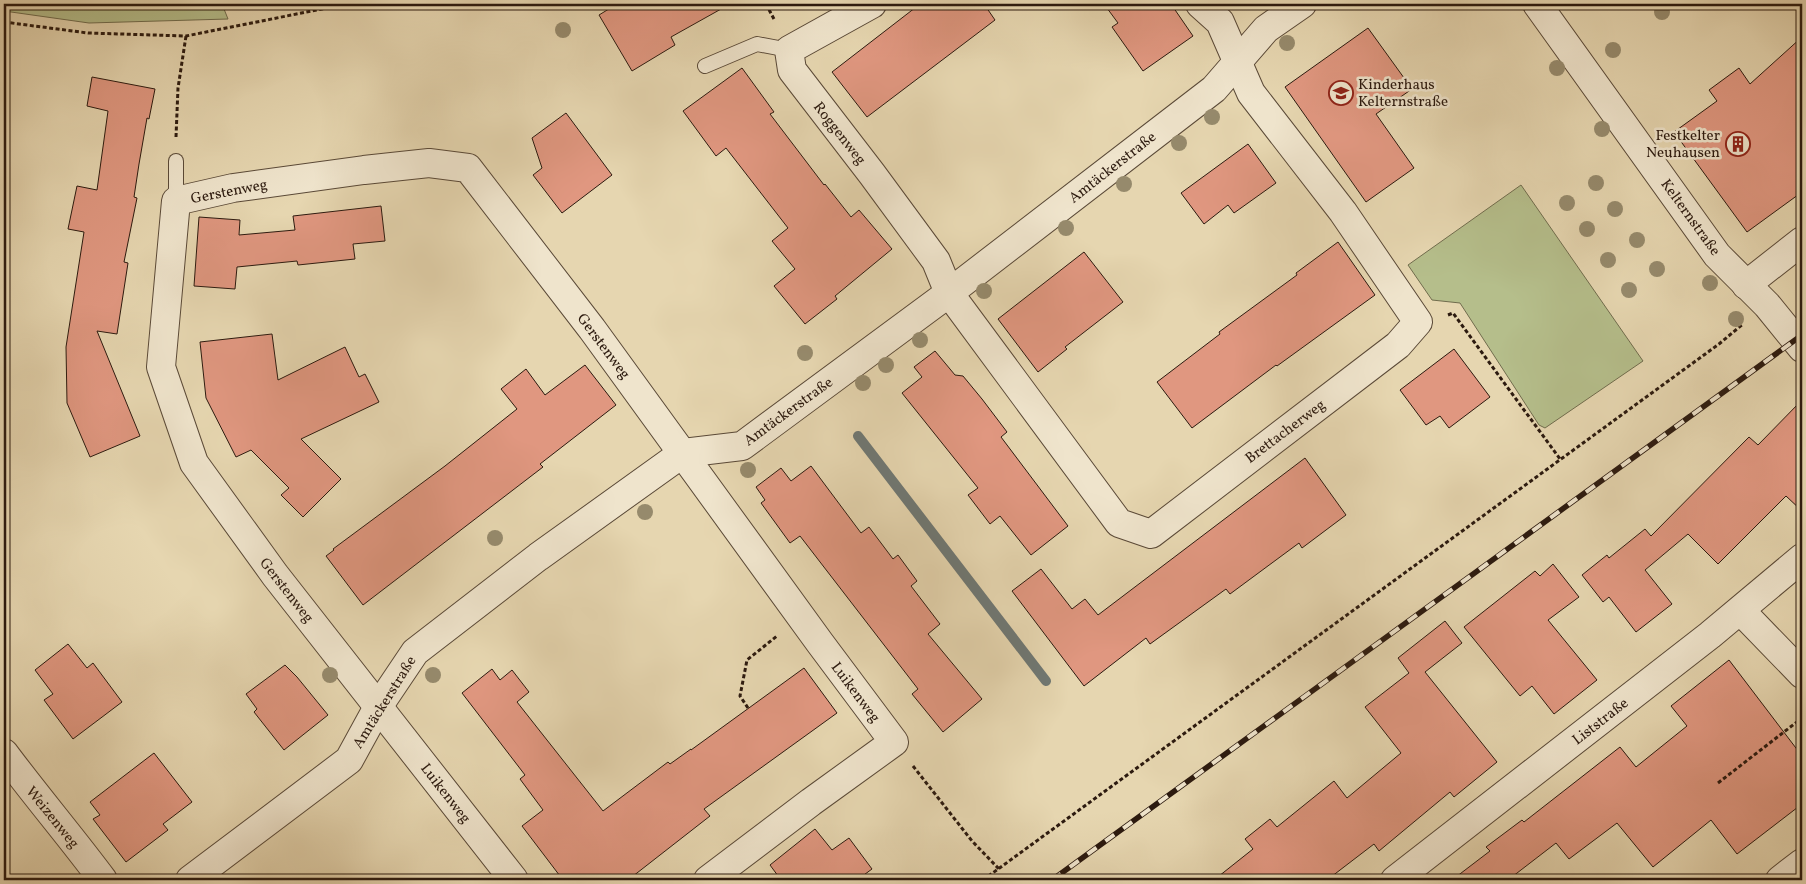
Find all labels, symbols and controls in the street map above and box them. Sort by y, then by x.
place label: Kinderhaus Kelternstraße [1358,75,1448,113]
school or university icon: Kinderhaus Kelternstraße [1328,80,1354,106]
street label: Roggenweg [807,98,870,170]
place label: Festkelter Neuhausen [1646,126,1720,164]
street label: Amtäckerstraße [1065,127,1161,209]
building icon: Festkelter Neuhausen [1725,131,1751,157]
street label: Gerstenweg [189,175,270,210]
street label: Kelternstraße [1655,175,1725,261]
street label: Gerstenweg [571,310,635,384]
street label: Amtäckerstraße [740,373,838,452]
street label: Brettacherweg [1241,395,1331,469]
street label: Gerstenweg [254,554,318,628]
street label: Amtäckerstraße [348,652,422,753]
street label: Luikenweg [825,658,885,728]
street label: Liststraße [1568,694,1633,751]
street label: Luikenweg [415,759,475,829]
street label: Weizenweg [20,782,84,854]

